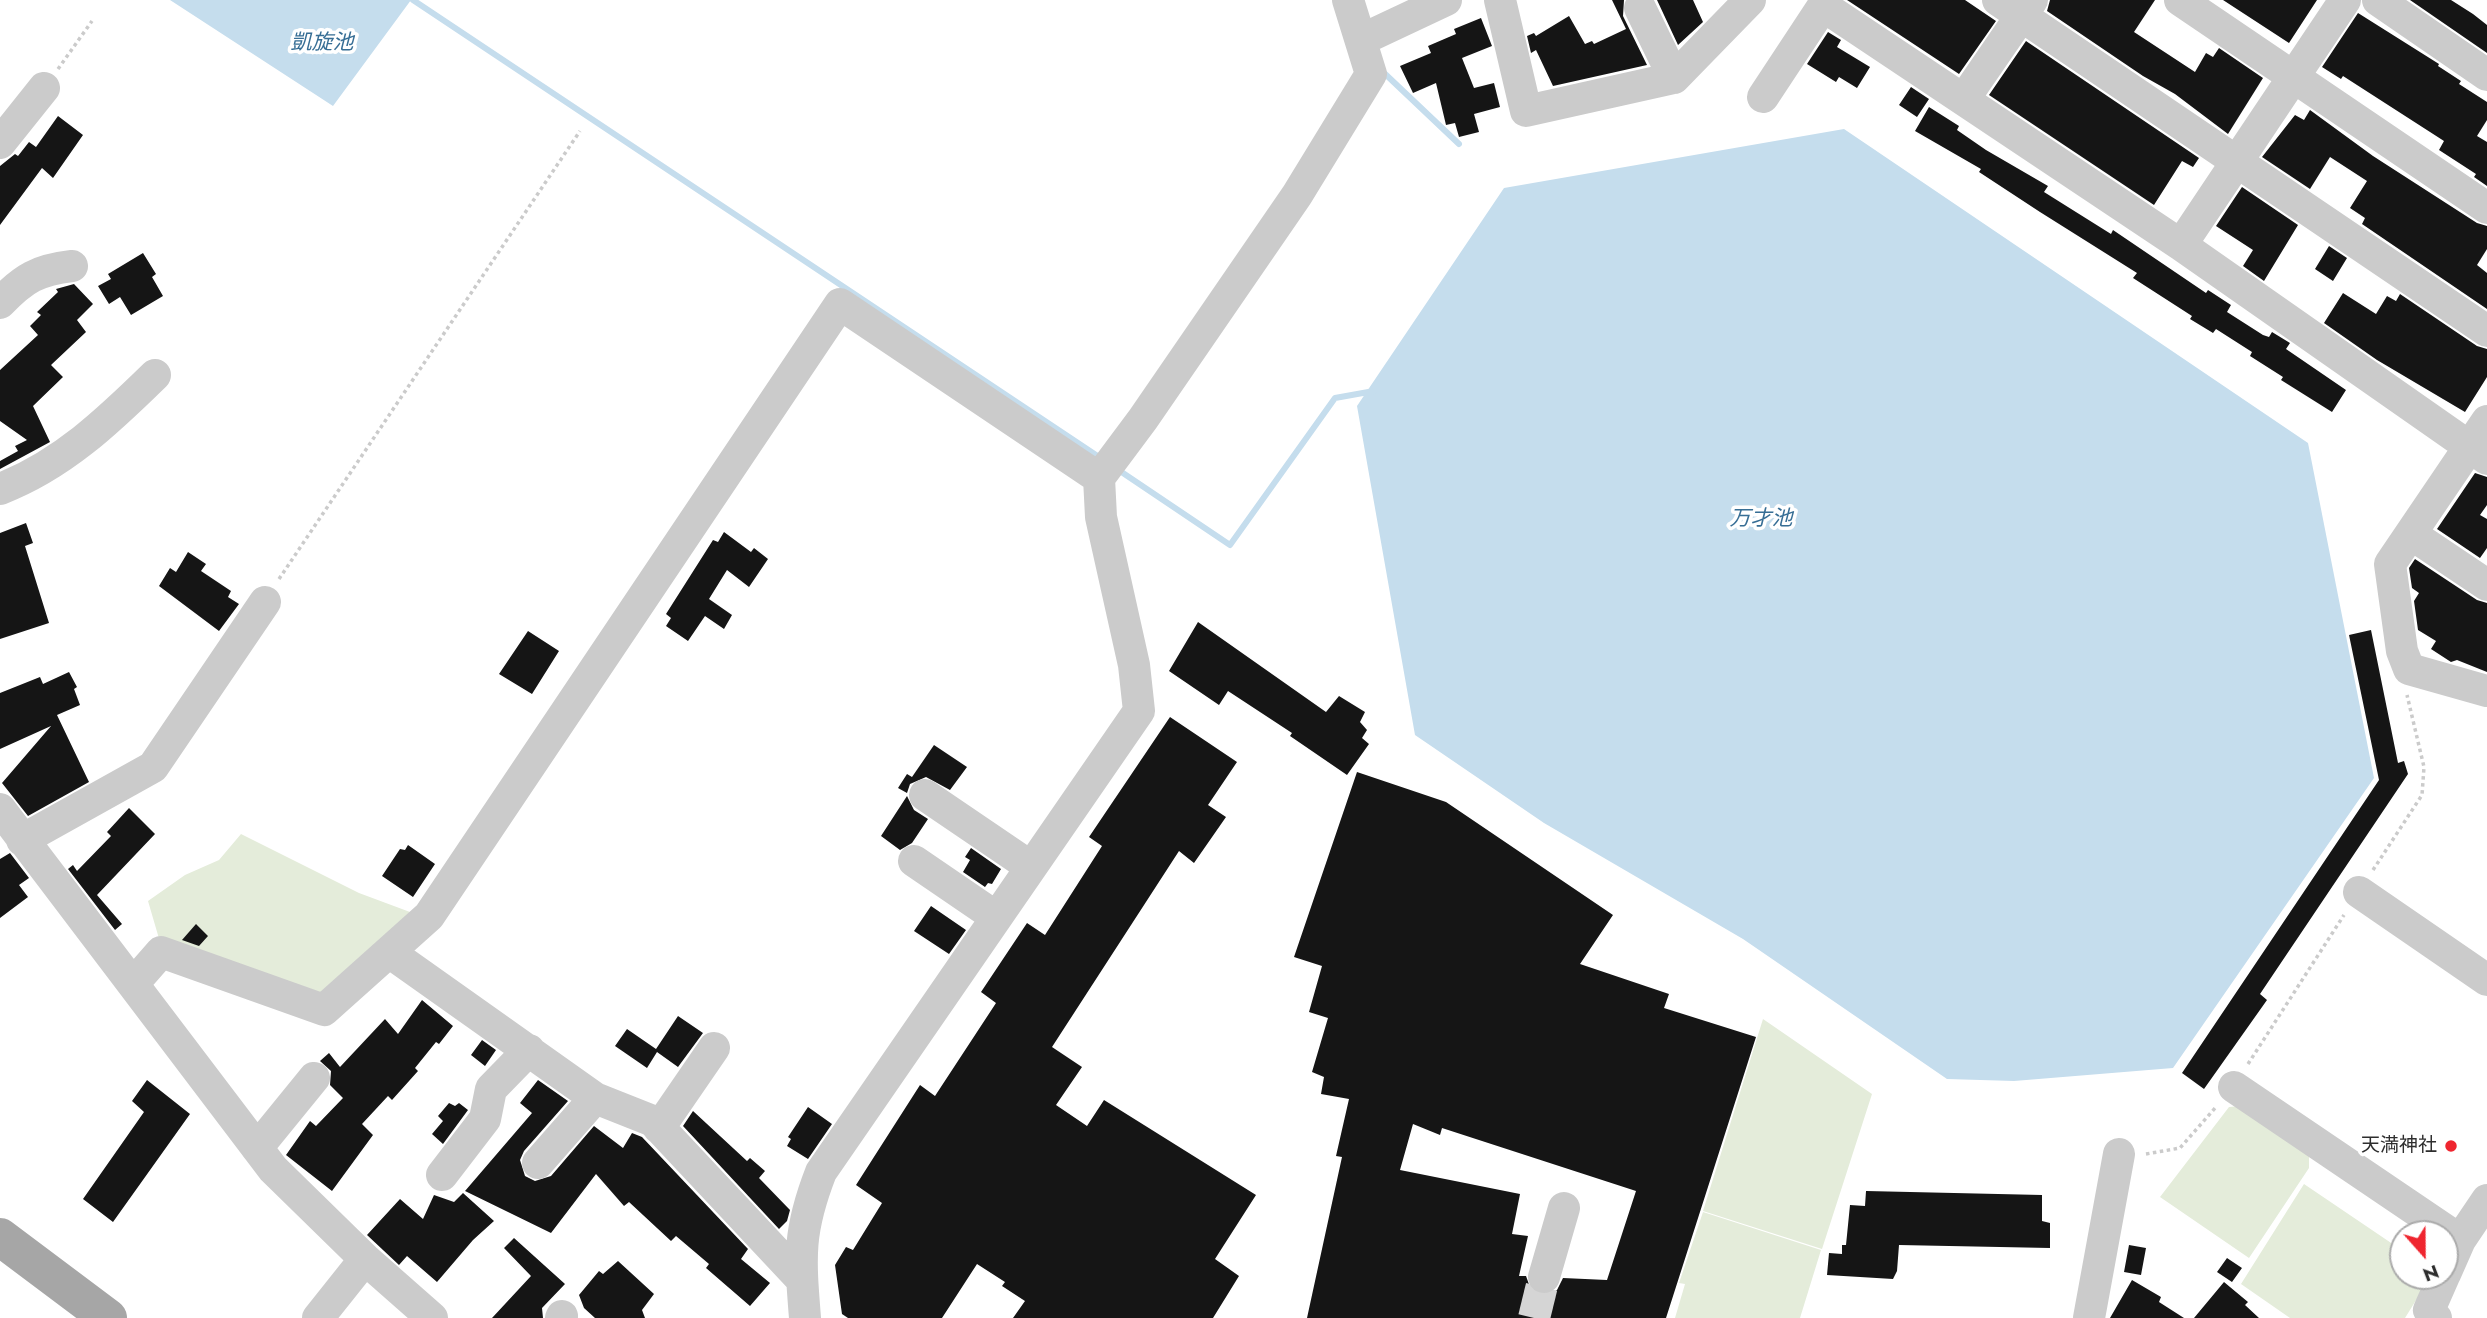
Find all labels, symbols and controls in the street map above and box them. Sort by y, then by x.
water label: 凱旋池 [291,31,353,57]
water label: 万才池 [1730,507,1792,533]
place label: 天満神社 [2361,1135,2437,1157]
marker: 天満神社 [2443,1138,2459,1154]
north arrow [2389,1220,2459,1290]
text: N [2419,1258,2443,1289]

